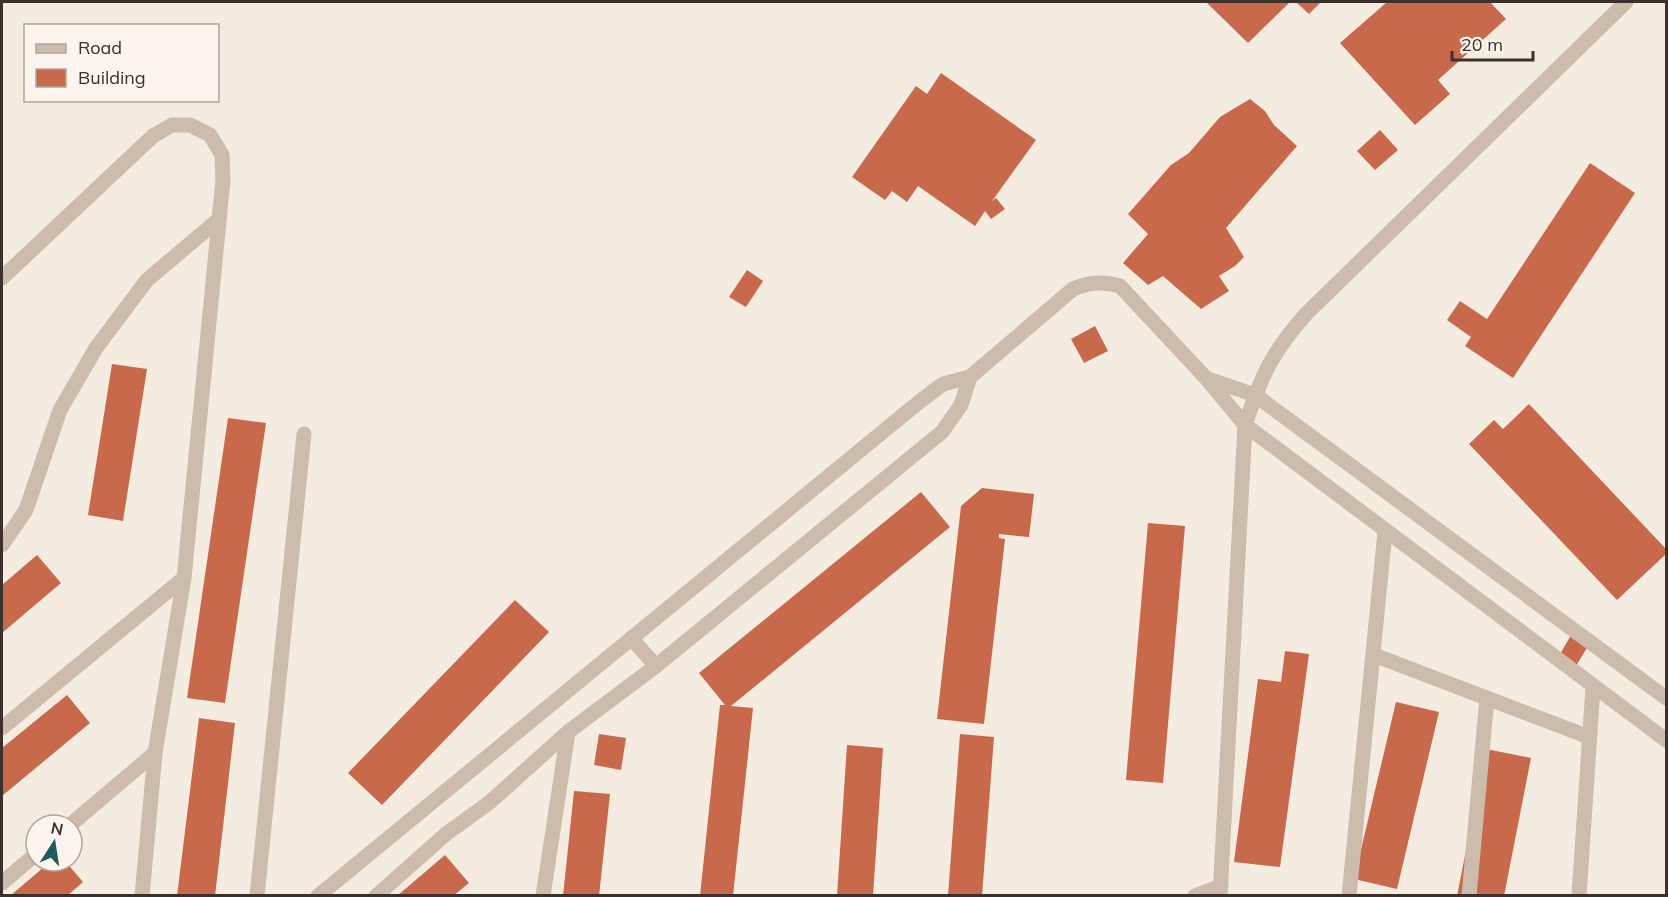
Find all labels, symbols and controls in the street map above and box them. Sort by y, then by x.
legend [24,24,219,102]
scale bar [1452,24,1533,62]
text: 20 m [1461,33,1503,56]
text: Road [78,36,122,59]
text: Building [78,66,146,89]
north arrow [24,813,84,873]
text: N [49,817,65,839]

